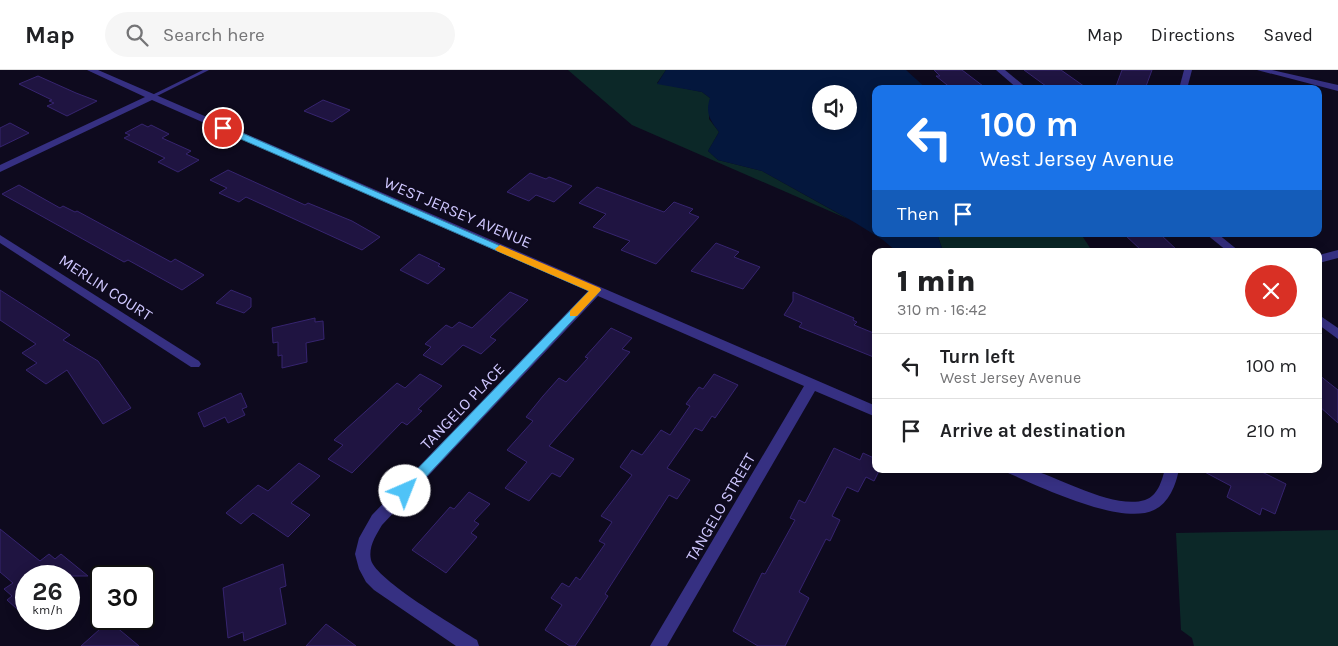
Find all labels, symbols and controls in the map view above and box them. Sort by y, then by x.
search box [105,12,455,57]
text: Map [25,21,75,49]
icon: search [123,21,151,49]
text: Search here [163,24,265,46]
text: Map [1087,24,1123,46]
text: Directions [1151,24,1235,46]
text: Saved [1263,24,1313,46]
map controls [812,85,857,130]
button: sound [812,85,857,130]
text: 100 m [980,104,1079,145]
icon: left [897,105,962,170]
pin [202,107,244,149]
icon: arrive [209,114,237,142]
text: West Jersey Avenue [980,146,1174,172]
street label: WEST JERSEY AVENUE [381,173,534,252]
icon: arrive [949,200,977,228]
text: Then [897,203,939,225]
street label: MERLIN COURT [55,250,156,325]
text: 1 min [897,263,976,299]
button: close [1245,265,1297,317]
text: 310 m · 16:42 [897,300,987,319]
text: Turn left [940,346,1015,368]
icon: left [897,352,925,380]
text: 100 m [1246,355,1297,377]
street label: TANGELO PLACE [416,359,508,453]
text: West Jersey Avenue [940,368,1081,387]
icon: arrive [897,417,925,445]
text: Arrive at destination [940,420,1126,442]
text: 210 m [1246,420,1297,442]
street label: TANGELO STREET [682,450,759,565]
position arrow [378,464,430,516]
speed limit sign: 30 [90,565,155,630]
text: 26 [32,577,63,606]
text: km/h [32,603,63,617]

